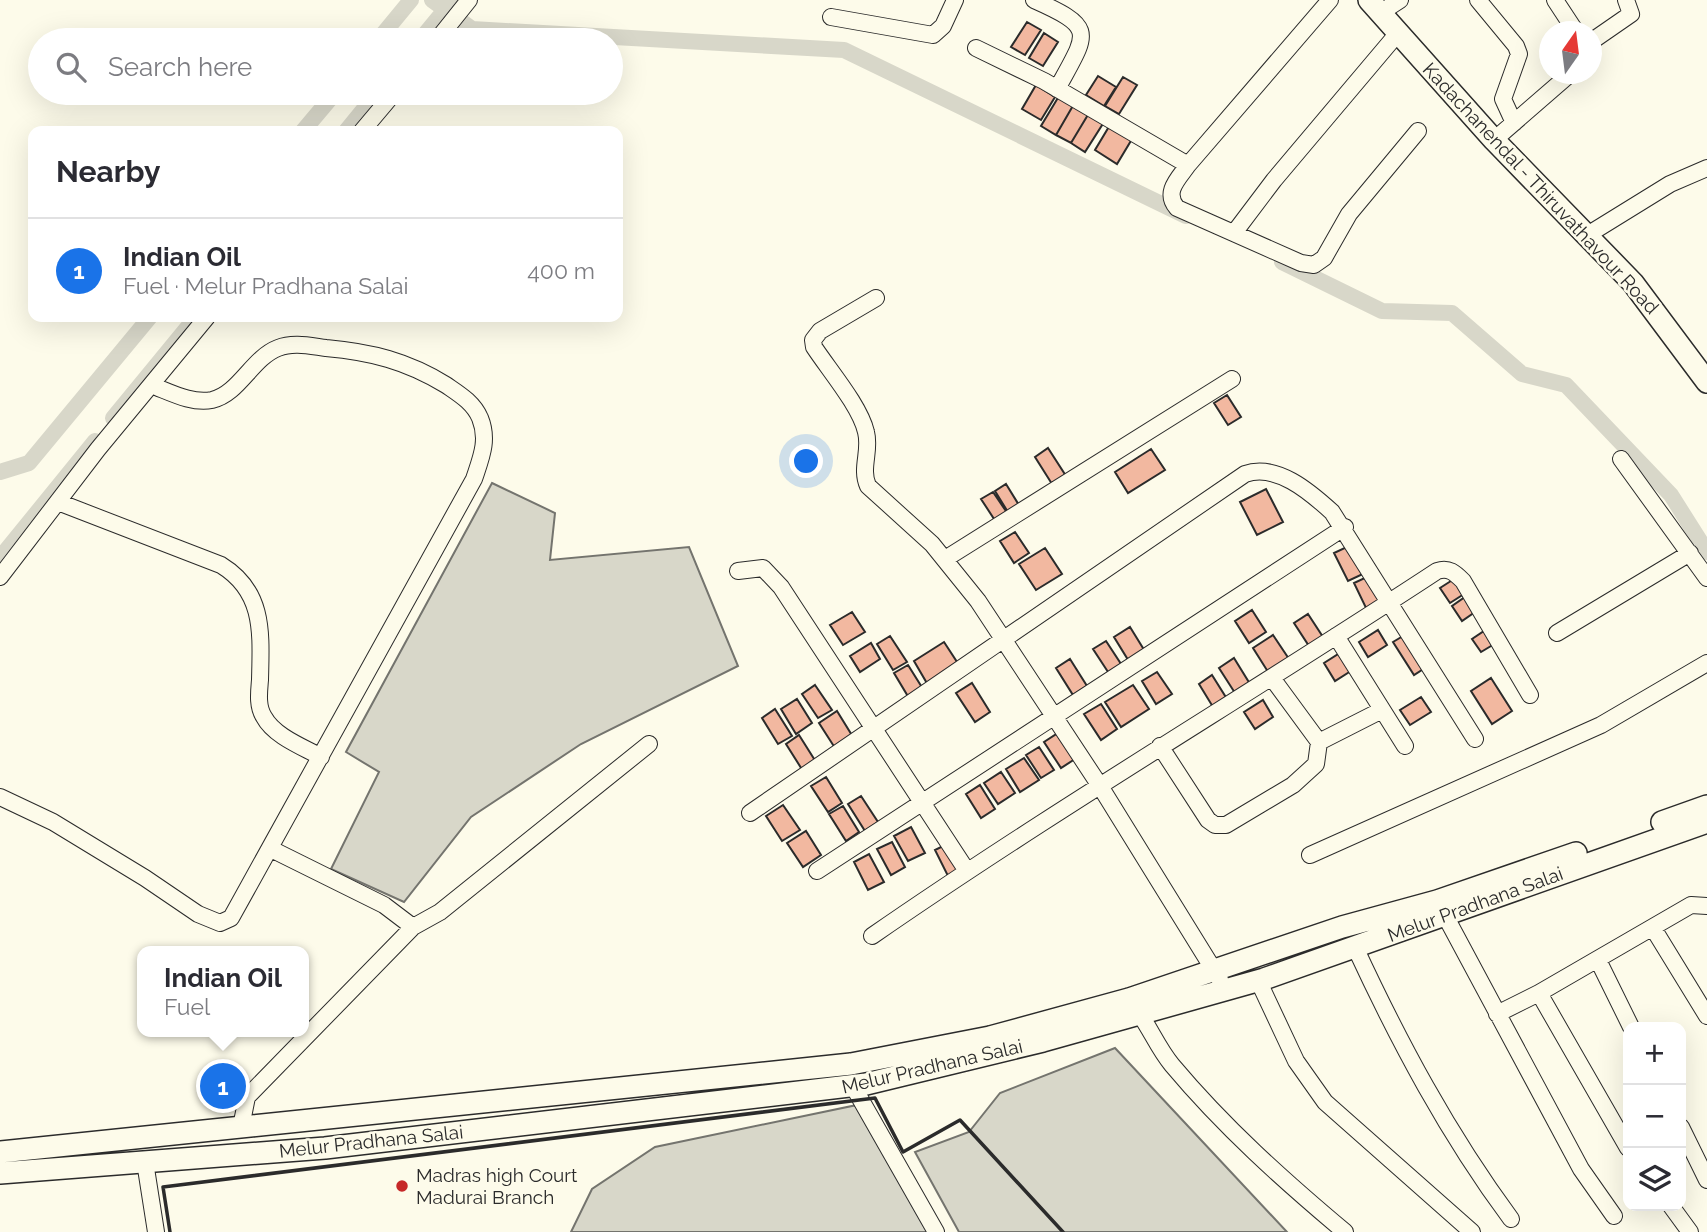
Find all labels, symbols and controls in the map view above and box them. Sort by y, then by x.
north arrow [1539,21,1602,84]
search box [28,28,623,105]
icon: search [52,48,90,86]
text: Search here [108,52,252,82]
street label: Kadachanendal - Thiruvathavour Road [1419,58,1663,318]
text: Nearby [56,154,160,189]
text: Indian Oil [123,242,241,272]
text: 1 [73,257,85,284]
text: 400 m [527,257,595,284]
text: Fuel · Melur Pradhana Salai [123,272,409,299]
your location [789,444,823,478]
street label: Melur Pradhana Salai [1384,862,1566,946]
popup [137,946,309,1037]
text: Indian Oil [164,963,282,993]
text: Fuel [164,993,210,1020]
map controls [1623,1022,1686,1211]
button: + [1623,1022,1686,1085]
street label: Melur Pradhana Salai [839,1034,1025,1098]
pin: 1 [200,1060,246,1112]
button: − [1623,1085,1686,1148]
street label: Melur Pradhana Salai [278,1120,464,1162]
button: layers [1623,1148,1686,1211]
place label: Madras high Court Madurai Branch [416,1164,578,1208]
marker: Madras high Court Madurai Branch [394,1178,410,1194]

